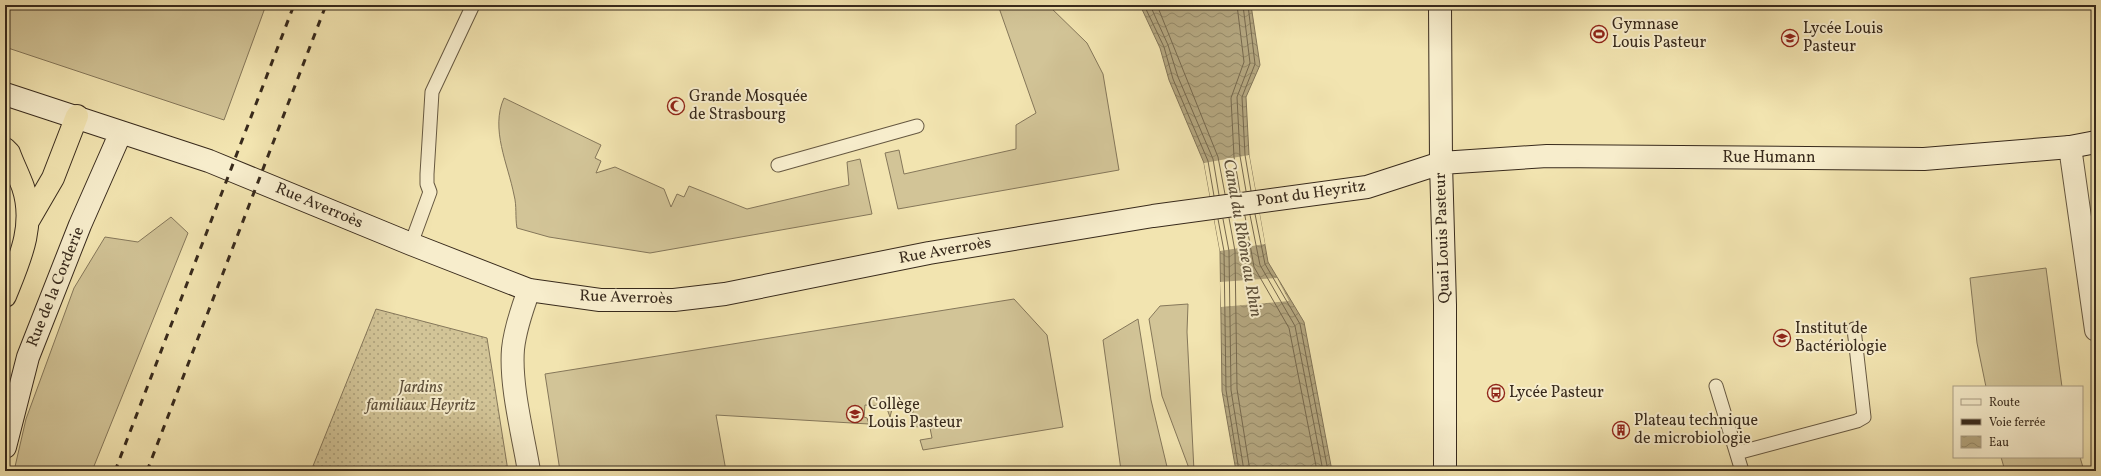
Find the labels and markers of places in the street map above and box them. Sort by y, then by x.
place label: Gymnase Louis Pasteur [1612,14,1707,54]
place label: Lycée Louis Pasteur [1803,18,1883,58]
sports icon: Gymnase Louis Pasteur [1589,24,1609,44]
school or university icon: Lycée Louis Pasteur [1780,28,1800,48]
place label: Grande Mosquée de Strasbourg [689,86,808,126]
mosque icon: Grande Mosquée de Strasbourg [666,96,686,116]
place label: Institut de Bactériologie [1795,318,1887,358]
school or university icon: Institut de Bactériologie [1772,328,1792,348]
place label: Lycée Pasteur [1509,382,1604,404]
bus stop icon: Lycée Pasteur [1486,383,1506,403]
place label: Collège Louis Pasteur [868,394,963,434]
school or university icon: Collège Louis Pasteur [845,404,865,424]
place label: Plateau technique de microbiologie [1634,410,1758,450]
building icon: Plateau technique de microbiologie [1611,420,1631,440]

